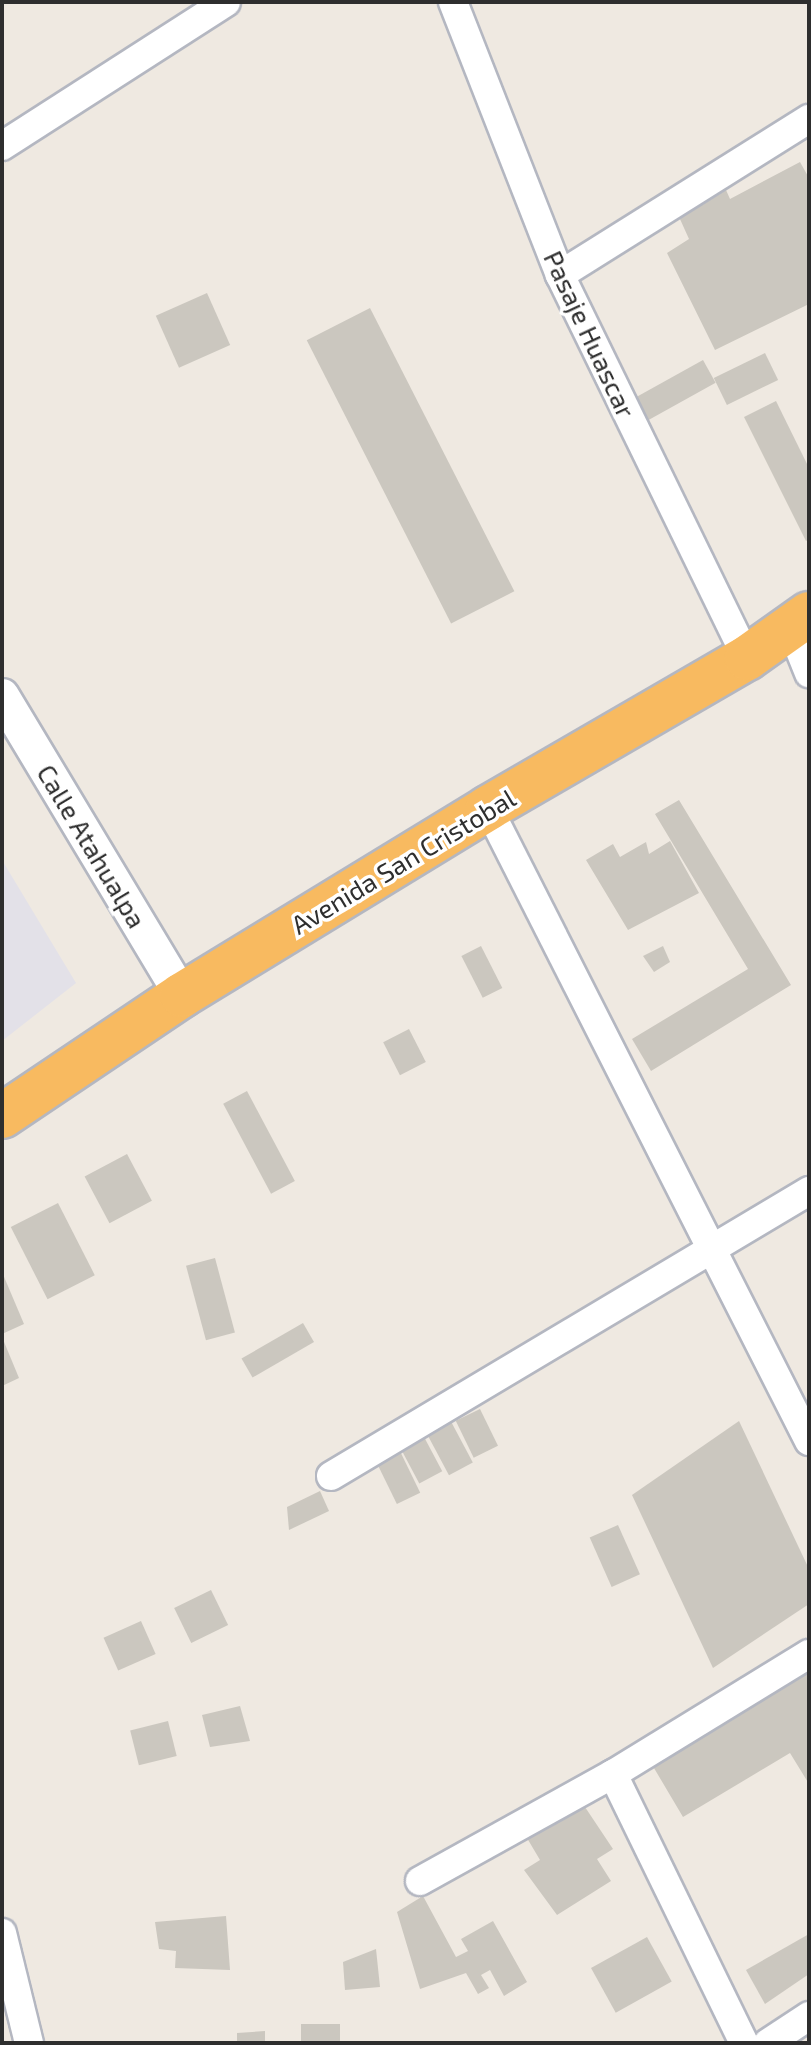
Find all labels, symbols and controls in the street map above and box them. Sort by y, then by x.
street label: Pasaje Huascar [538,246,642,422]
street label: Calle Atahualpa [31,758,153,934]
street label: Avenida San Cristobal [285,782,521,940]

